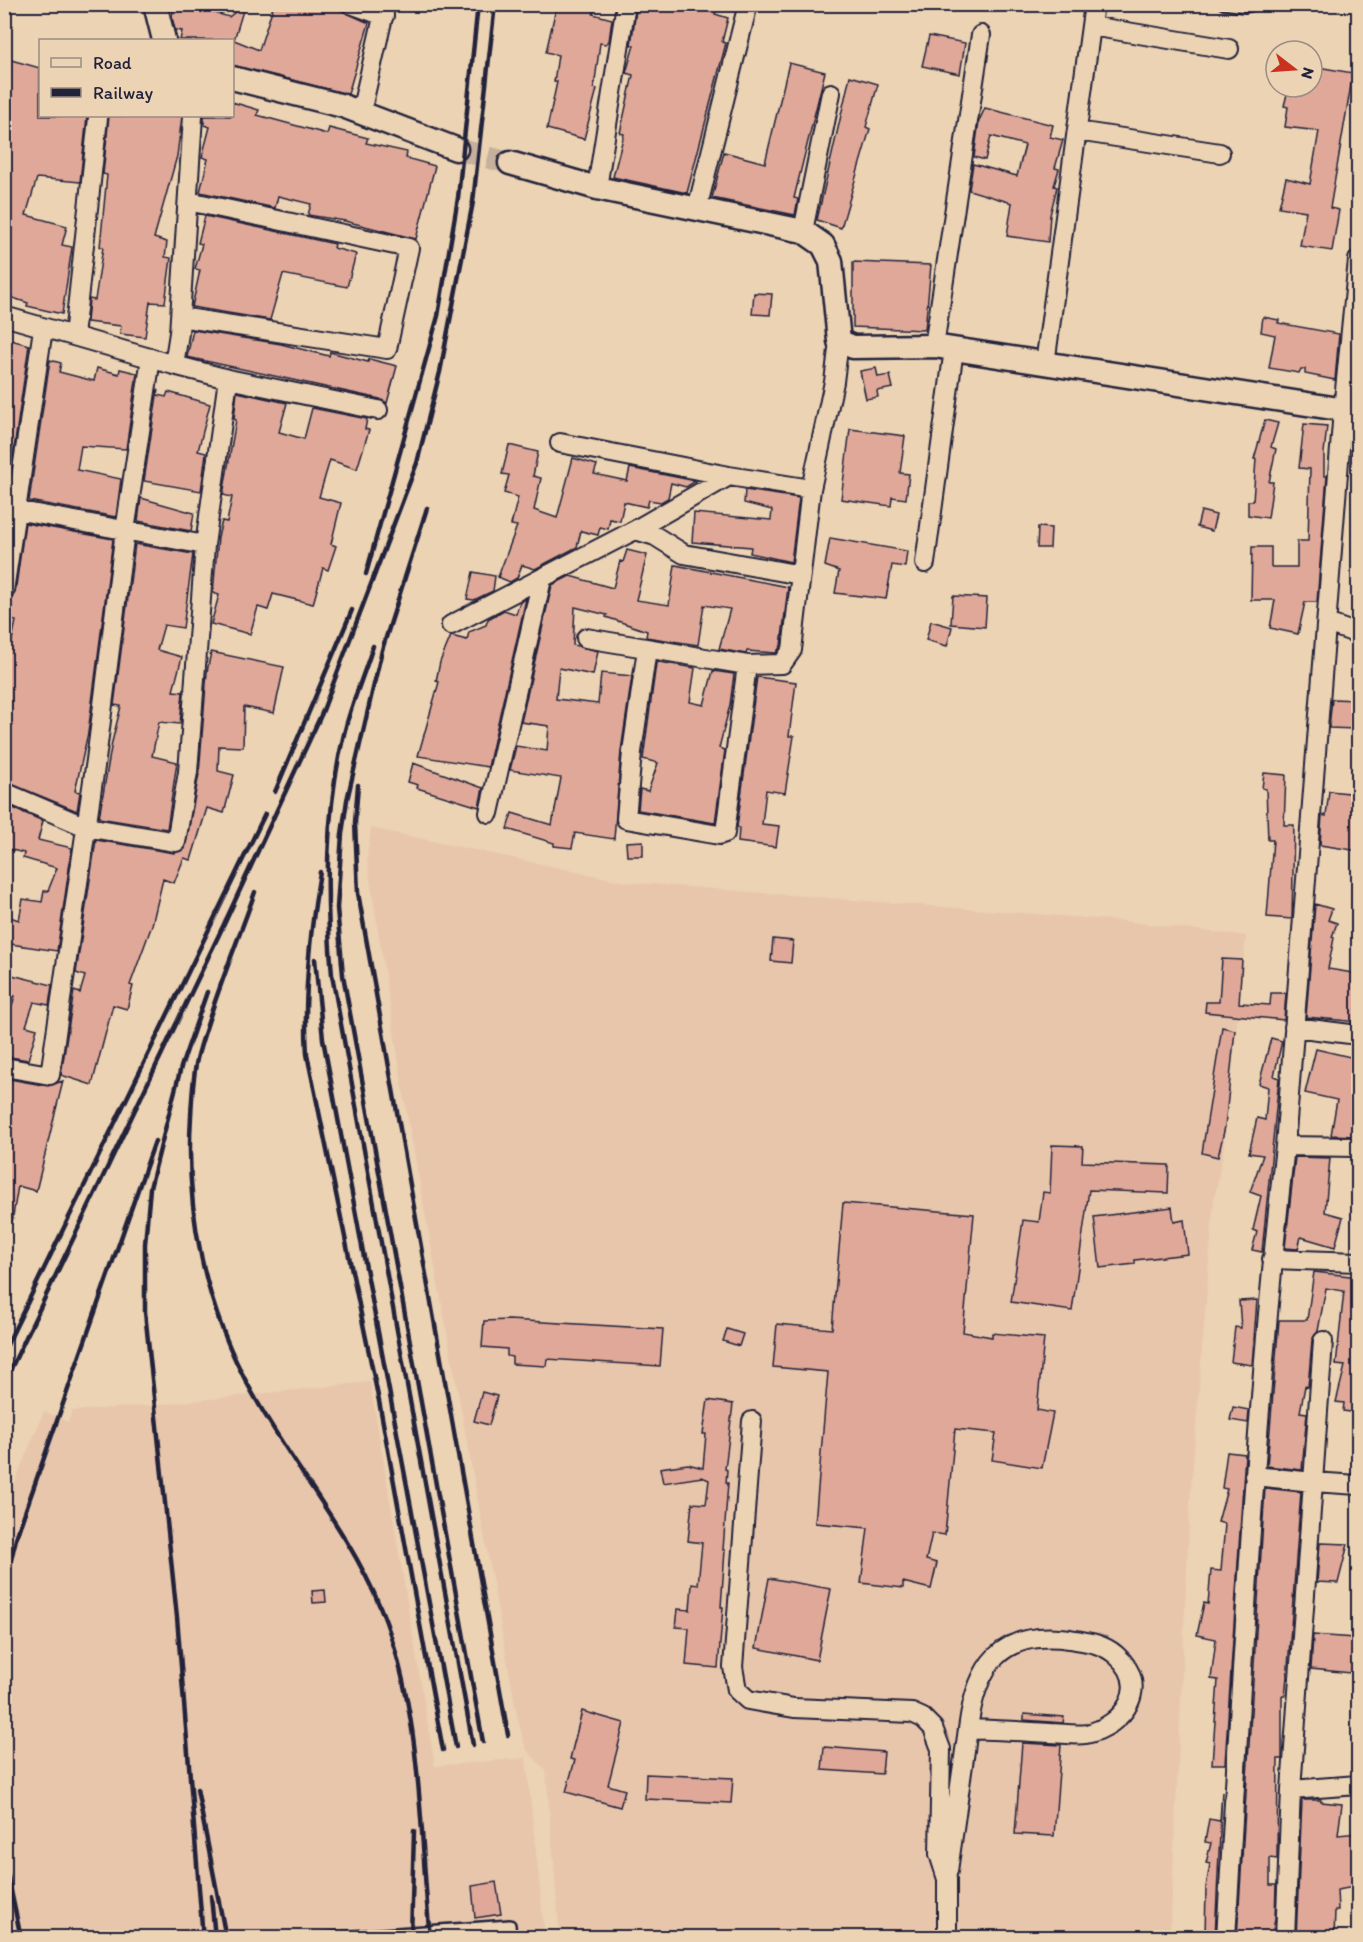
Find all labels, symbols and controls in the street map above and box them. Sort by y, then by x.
legend [39,39,234,117]
north arrow [1264,39,1324,99]
text: Road [93,52,132,74]
text: N [1297,65,1319,81]
text: Railway [93,82,154,104]

